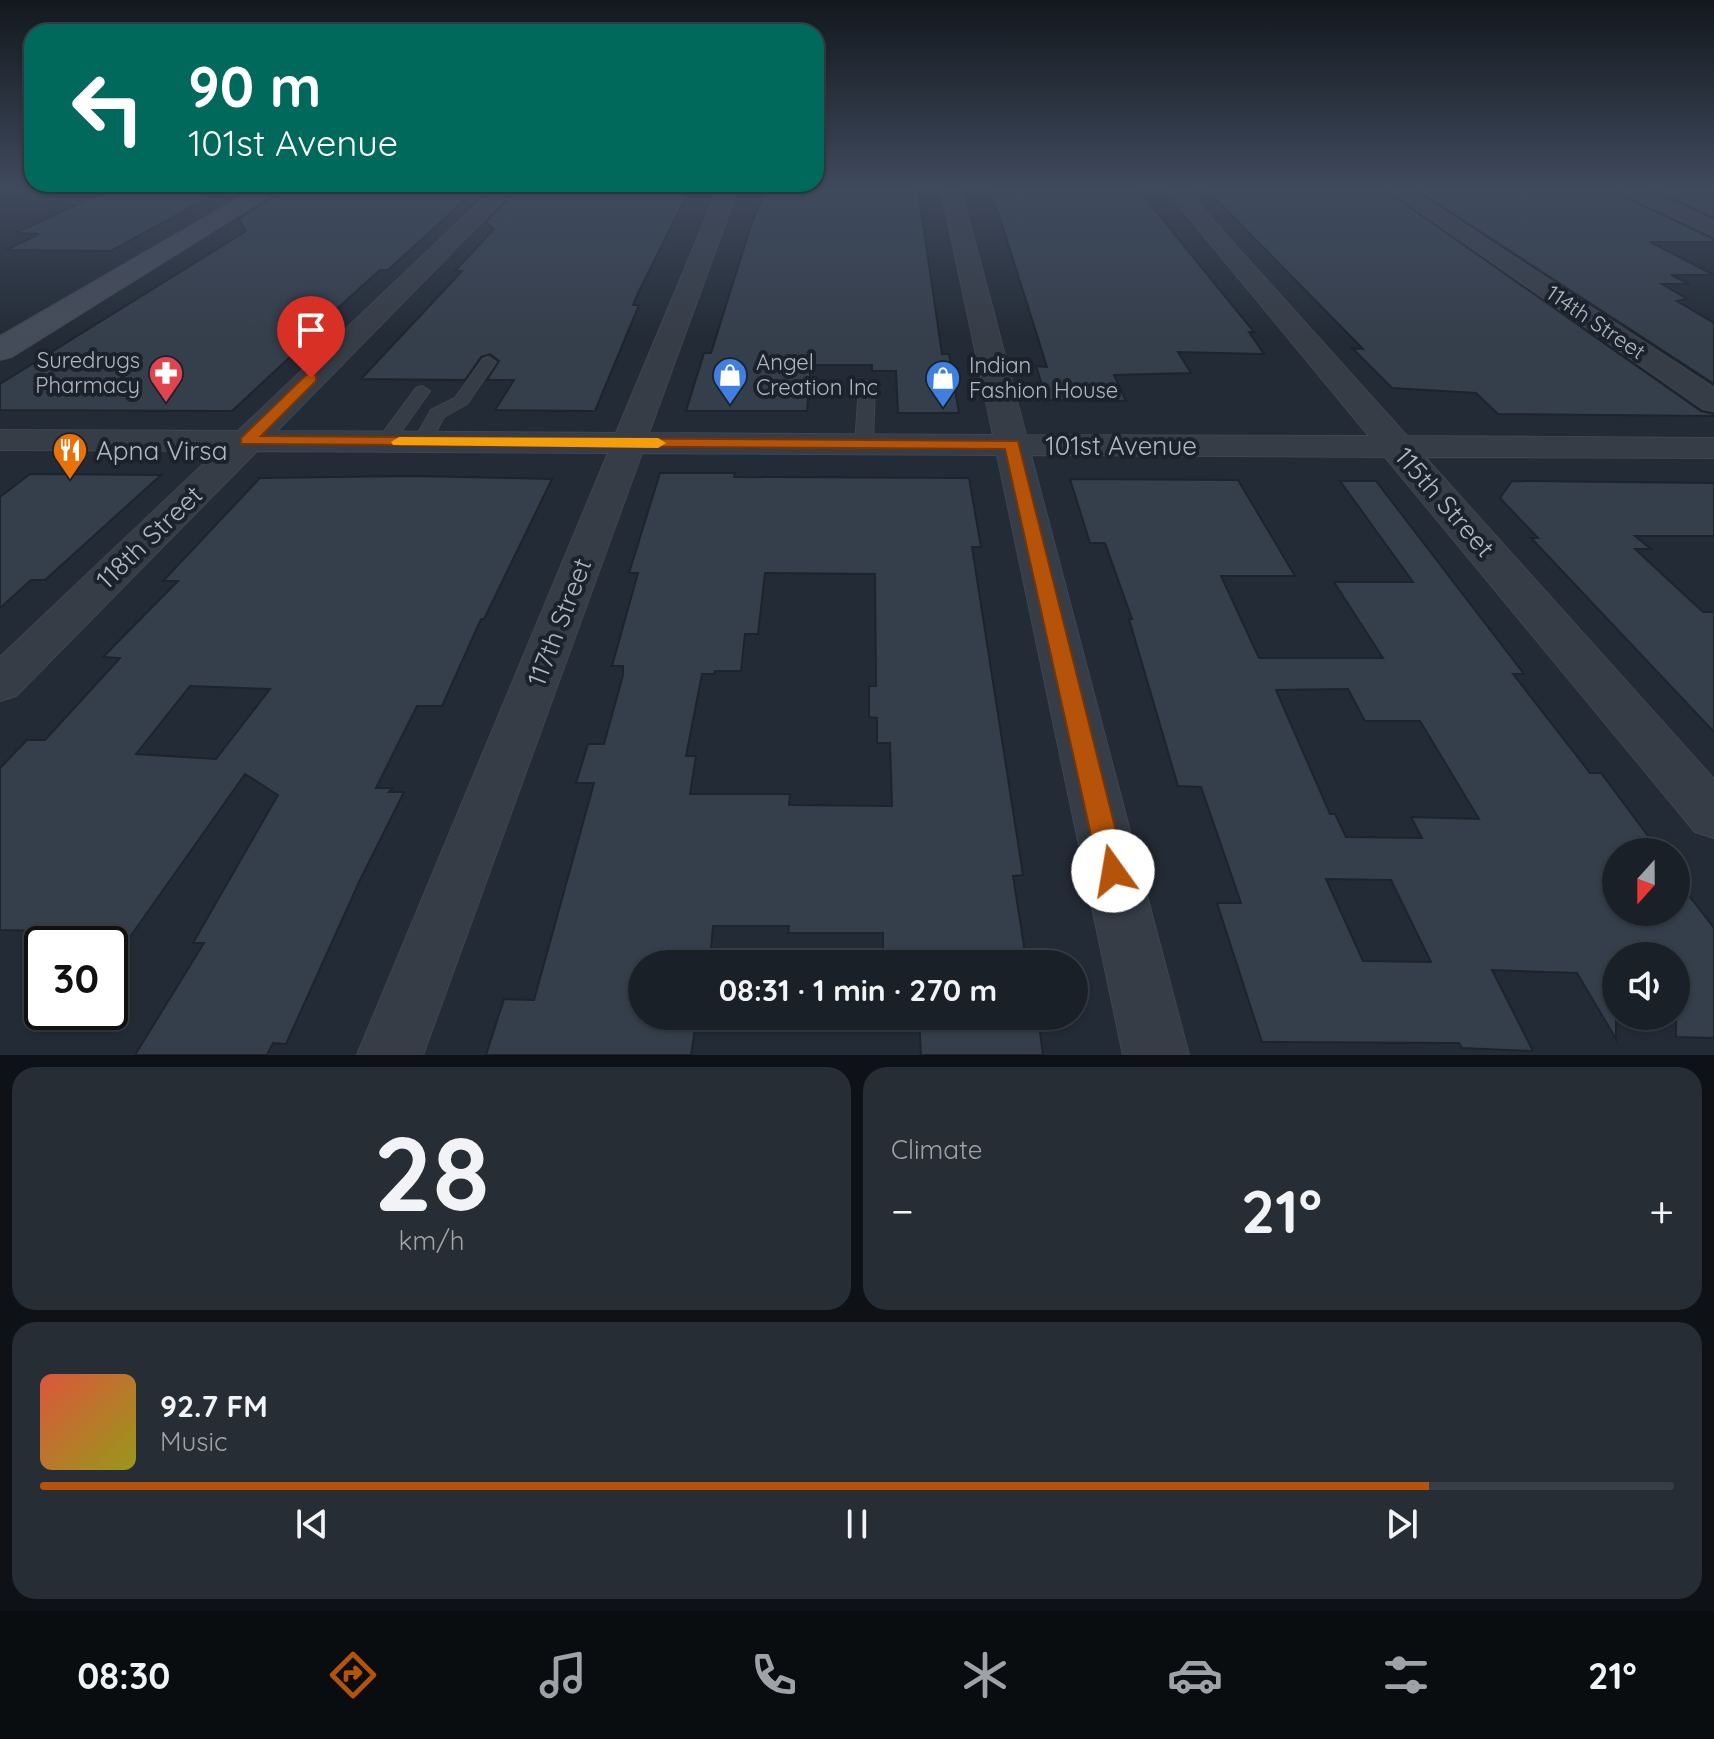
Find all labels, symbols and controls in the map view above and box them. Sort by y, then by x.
text: 90 m [188,51,322,121]
icon: left [56,56,160,160]
text: 101st Avenue [188,120,398,165]
street label: 114th Street [1541,279,1651,365]
pin [277,296,345,378]
icon: arrive [289,308,333,352]
place label: Suredrugs Pharmacy [35,346,140,399]
place label: Angel Creation Inc [756,348,878,401]
place label: Indian Fashion House [969,351,1118,404]
pharmacy icon: Suredrugs Pharmacy [147,354,185,404]
shop icon: Angel Creation Inc [711,356,749,406]
shop icon: Indian Fashion House [924,359,962,409]
street label: 101st Avenue [1045,429,1197,462]
restaurant icon: Apna Virsa [51,431,89,481]
place label: Apna Virsa [96,434,227,467]
street label: 115th Street [1388,440,1502,564]
street label: 118th Street [89,478,209,596]
street label: 117th Street [520,553,598,691]
position arrow [1071,829,1155,913]
north arrow [1602,838,1690,926]
map controls [1602,838,1690,1030]
speed limit sign: 30 [24,926,128,1030]
button: sound [1602,942,1690,1030]
text: 08:31 · 1 min · 270 m [719,971,997,1009]
text: 28 [373,1107,490,1237]
text: Climate [891,1133,982,1166]
text: 21° [1241,1173,1322,1248]
text: − [891,1183,914,1238]
text: + [1649,1183,1674,1238]
text: km/h [399,1224,464,1257]
text: 92.7 FM [160,1387,268,1425]
text: Music [160,1425,228,1458]
icon: previous [290,1502,334,1546]
icon: pause [835,1502,879,1546]
icon: next [1380,1502,1424,1546]
icon: directions [325,1647,381,1703]
icon: music [535,1647,591,1703]
icon: phone [746,1647,802,1703]
icon: climate [957,1647,1013,1703]
icon: car [1167,1647,1223,1703]
icon: filters [1378,1647,1434,1703]
text: 08:30 [77,1653,170,1698]
text: 21° [1588,1653,1637,1698]

